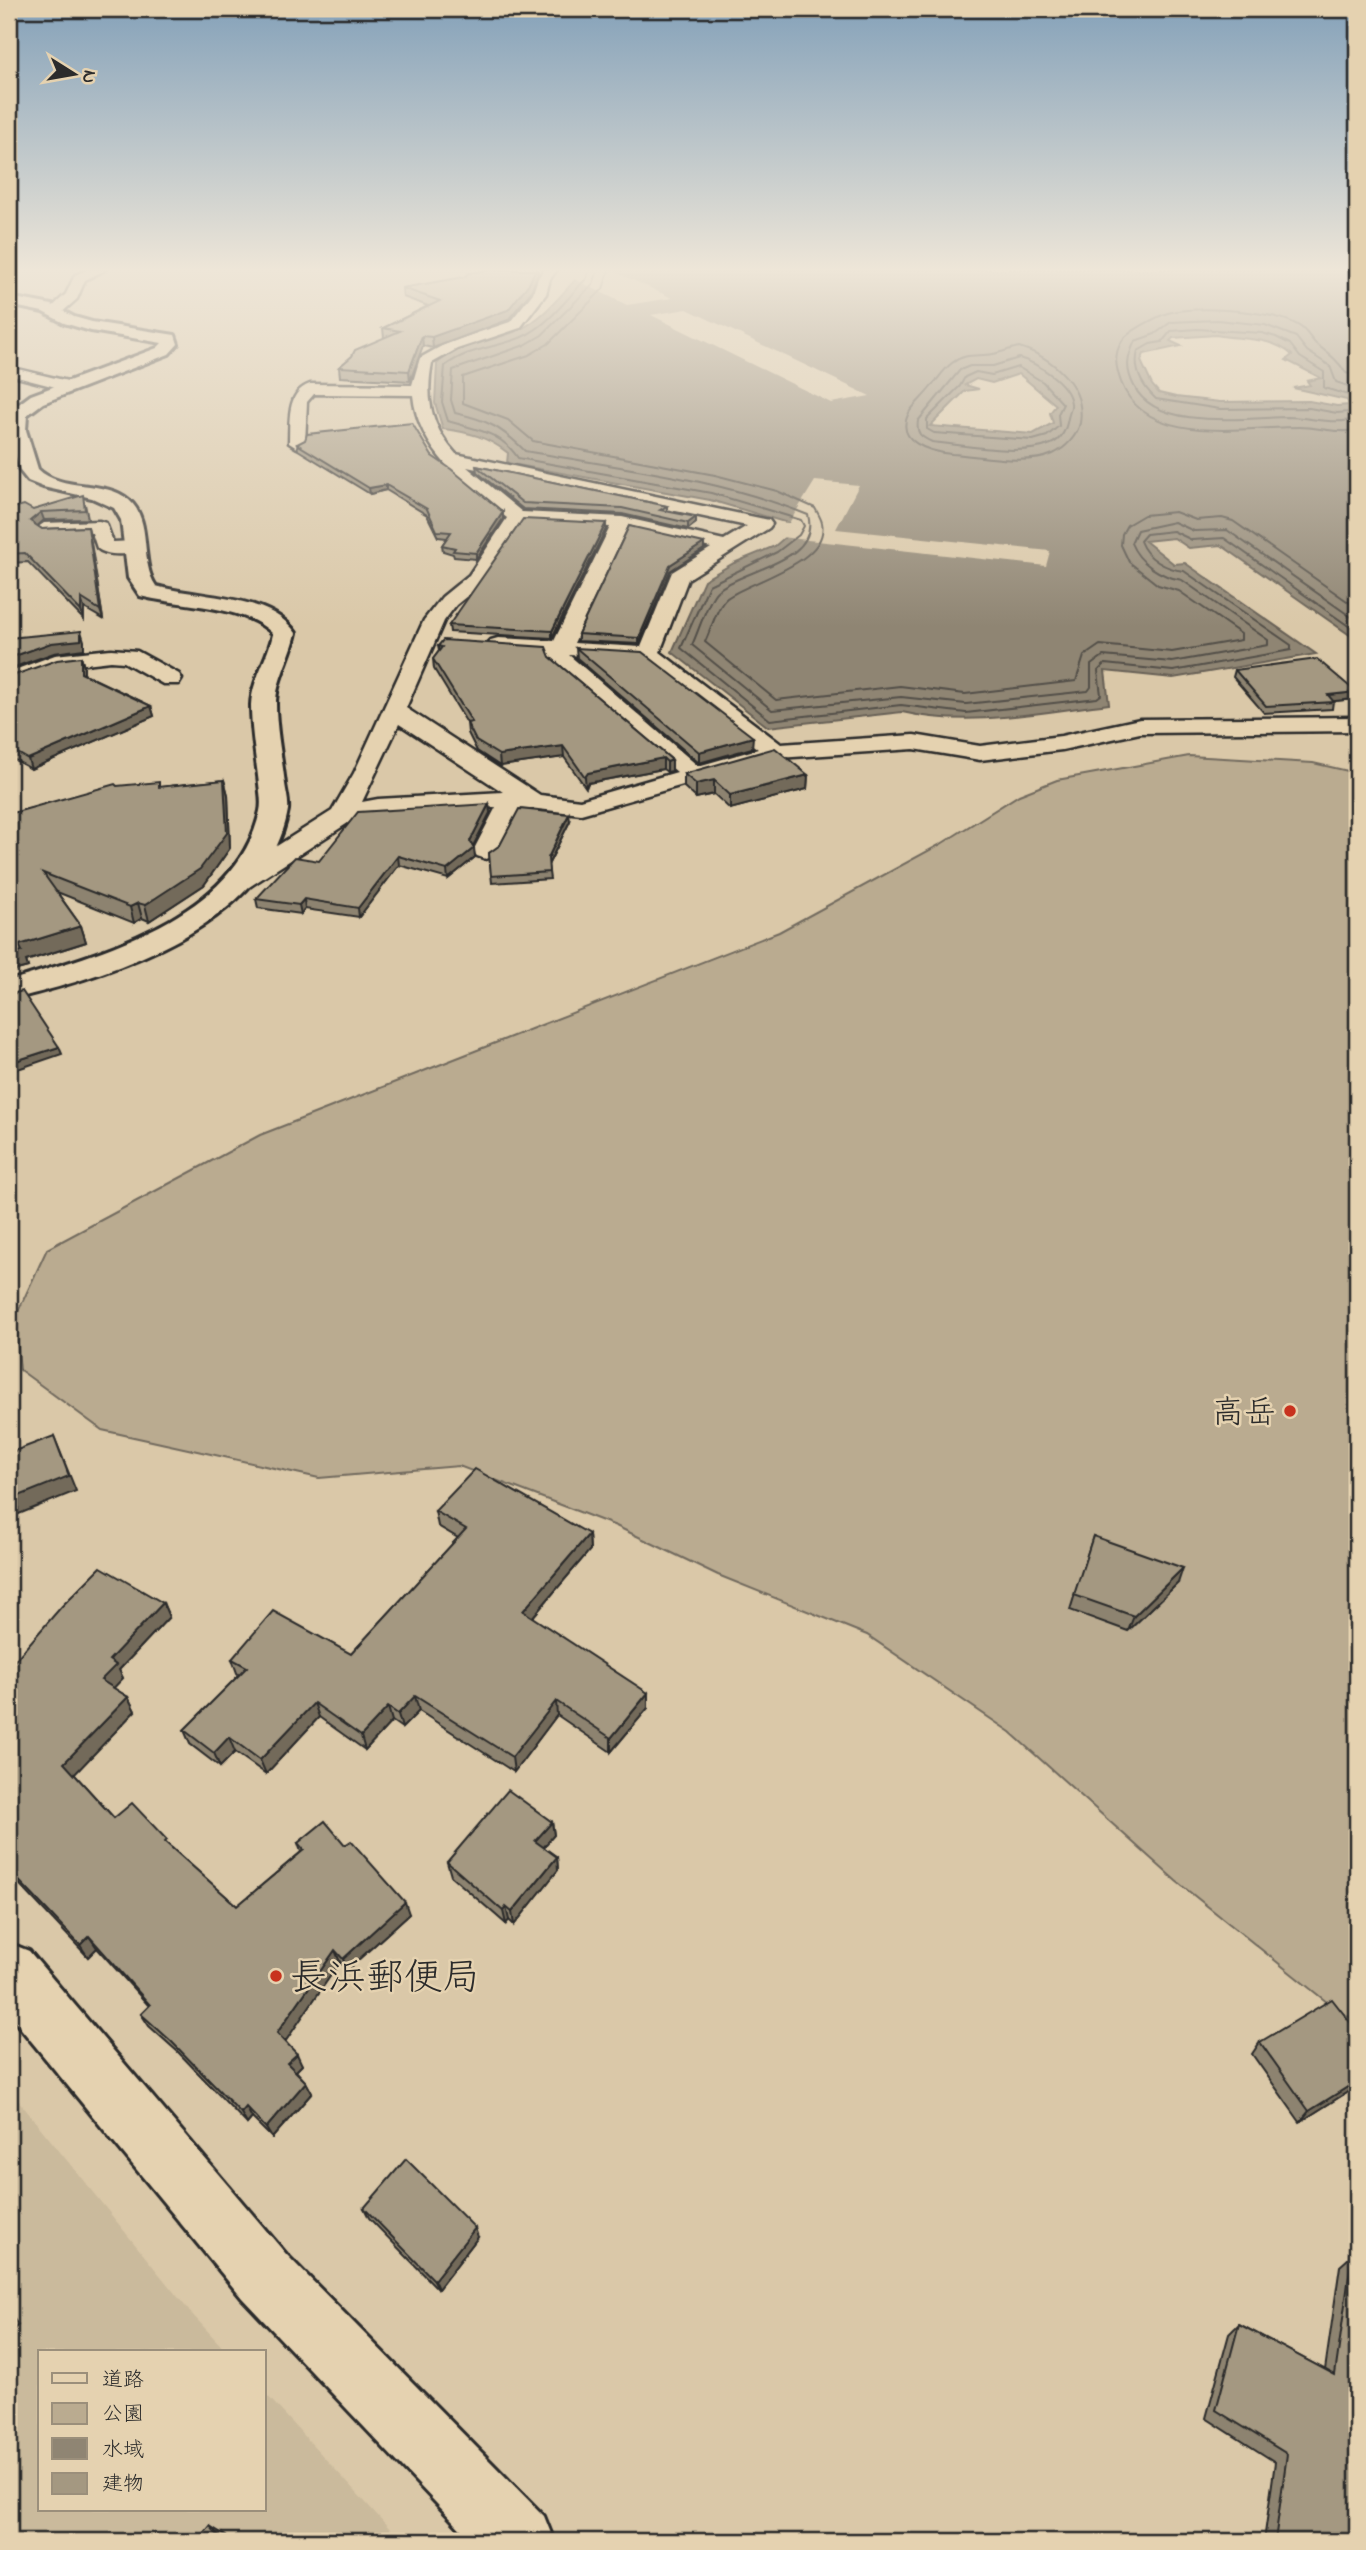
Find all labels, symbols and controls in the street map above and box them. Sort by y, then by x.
north arrow [38,38,108,108]
text: N [74,68,103,86]
place label: 高岳 [1212,1391,1276,1438]
marker: 高岳 [1282,1403,1298,1419]
place label: 長浜郵便局 [290,1952,480,2008]
marker: 長浜郵便局 [268,1968,284,1984]
legend [38,2350,266,2512]
text: 道路 [102,2366,144,2396]
text: 公園 [102,2400,144,2430]
text: 水域 [102,2436,144,2466]
text: 建物 [102,2470,144,2500]

